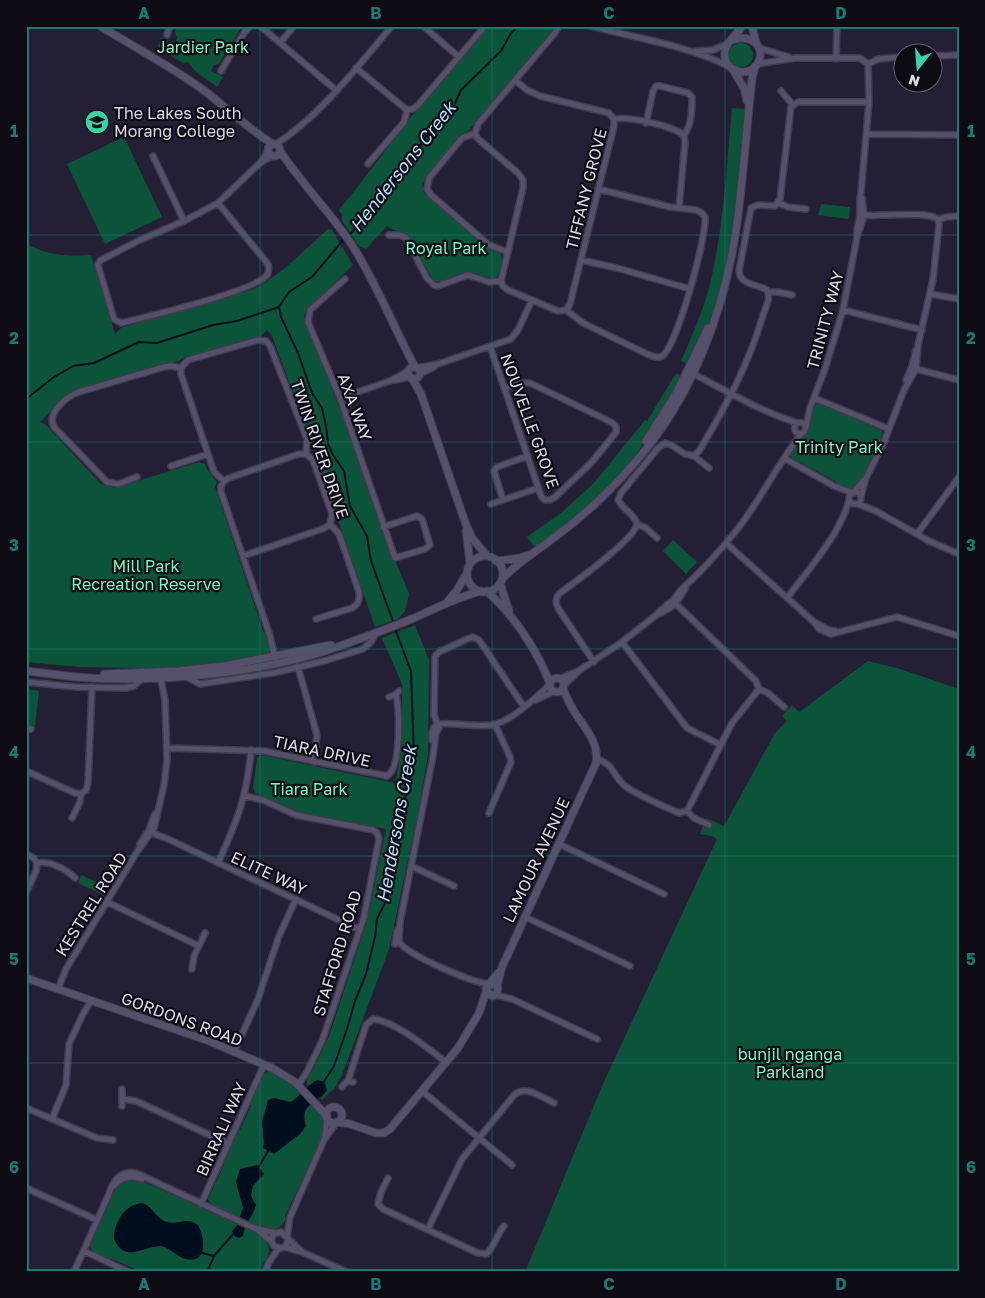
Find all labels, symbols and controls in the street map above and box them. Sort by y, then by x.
text: A [138,3,150,23]
text: B [370,3,382,23]
text: C [603,3,615,23]
text: D [835,3,847,23]
park label: Jardier Park [157,37,249,57]
north arrow [892,42,942,92]
text: N [906,71,922,91]
water label: Hendersons Creek [345,95,461,236]
place label: The Lakes South Morang College [114,103,242,141]
school or university icon: The Lakes South Morang College [84,109,110,135]
text: 1 [10,121,18,141]
text: 1 [967,121,975,141]
street label: TIFFANY GROVE [561,126,611,252]
park label: Royal Park [405,238,487,258]
street label: TRINITY WAY [802,268,848,372]
text: 2 [9,328,19,348]
text: 2 [966,328,976,348]
street label: NOUVELLE GROVE [496,351,564,491]
street label: AXA WAY [334,370,377,444]
street label: TWIN RIVER DRIVE [287,377,353,521]
park label: Trinity Park [795,437,883,457]
text: 3 [9,535,19,555]
text: 3 [966,535,976,555]
park label: Mill Park Recreation Reserve [71,556,221,594]
street label: TIARA DRIVE [272,731,372,771]
text: 4 [9,742,19,762]
water label: Hendersons Creek [371,742,421,904]
text: 4 [966,742,976,762]
park label: Tiara Park [270,779,348,799]
street label: LAMOUR AVENUE [498,794,574,926]
street label: ELITE WAY [228,847,311,900]
street label: KESTREL ROAD [51,848,131,960]
street label: STAFFORD ROAD [308,888,366,1018]
text: 5 [9,949,19,969]
text: 5 [966,949,976,969]
street label: GORDONS ROAD [119,988,245,1050]
park label: bunjil nganga Parkland [738,1044,842,1082]
street label: BIRRALI WAY [191,1079,251,1179]
text: 6 [9,1157,19,1177]
text: 6 [966,1157,976,1177]
text: A [138,1274,150,1294]
text: B [370,1274,382,1294]
text: C [603,1274,615,1294]
text: D [835,1274,847,1294]

